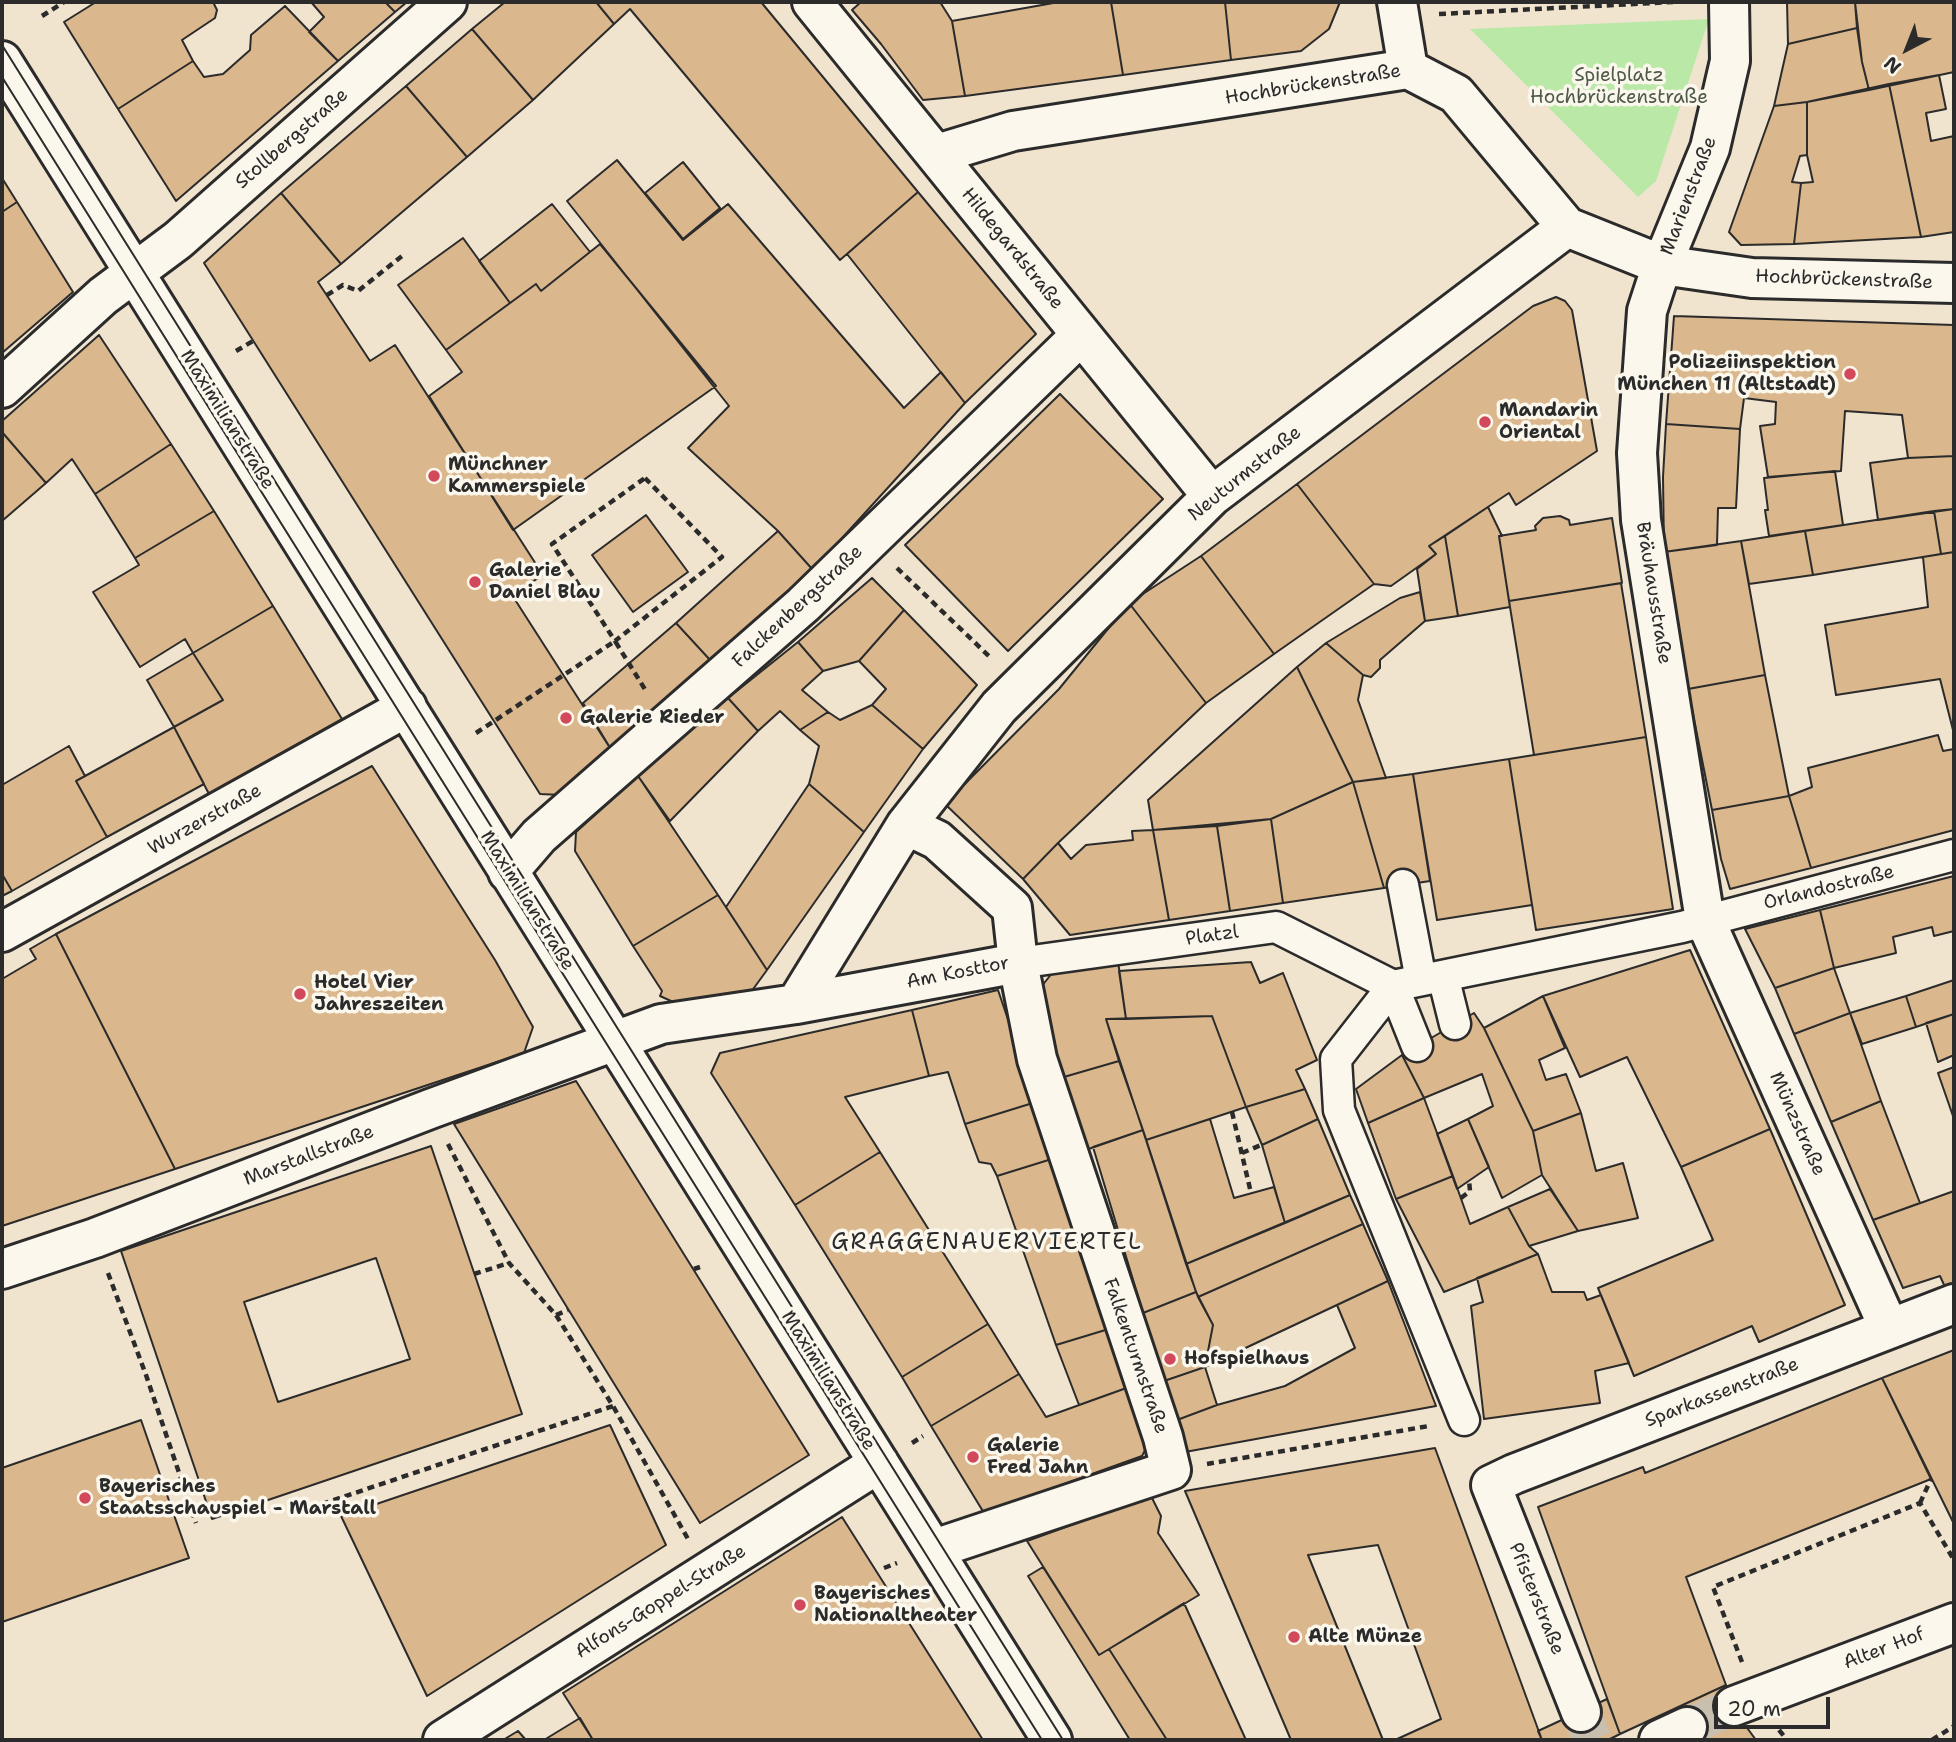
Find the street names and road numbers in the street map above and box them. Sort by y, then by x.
street label: Hochbrückenstraße [1223,60,1403,110]
street label: Stollbergstraße [231,84,353,194]
street label: Marienstraße [1656,134,1722,258]
street label: Hildegardstraße [956,184,1068,314]
street label: Hochbrückenstraße [1755,266,1933,294]
street label: Maximilianstraße [175,346,279,494]
street label: Neuturmstraße [1184,421,1306,527]
street label: Bräuhausstraße [1630,520,1676,666]
street label: Falckenbergstraße [728,541,868,673]
street label: Wurzerstraße [144,779,266,861]
street label: Maximilianstraße [475,827,579,975]
street label: Orlandostraße [1761,861,1897,915]
street label: Platzl [1184,921,1240,951]
street label: Am Kosttor [905,952,1011,994]
street label: Münzstraße [1764,1069,1830,1179]
street label: Marstallstraße [241,1121,377,1191]
street label: Falkenturmstraße [1098,1275,1172,1437]
street label: Maximilianstraße [776,1307,880,1455]
street label: Sparkassenstraße [1642,1353,1802,1433]
street label: Alfons-Goppel-Straße [571,1540,751,1664]
street label: Pfisterstraße [1503,1540,1569,1658]
street label: Alter Hof [1840,1623,1928,1675]

